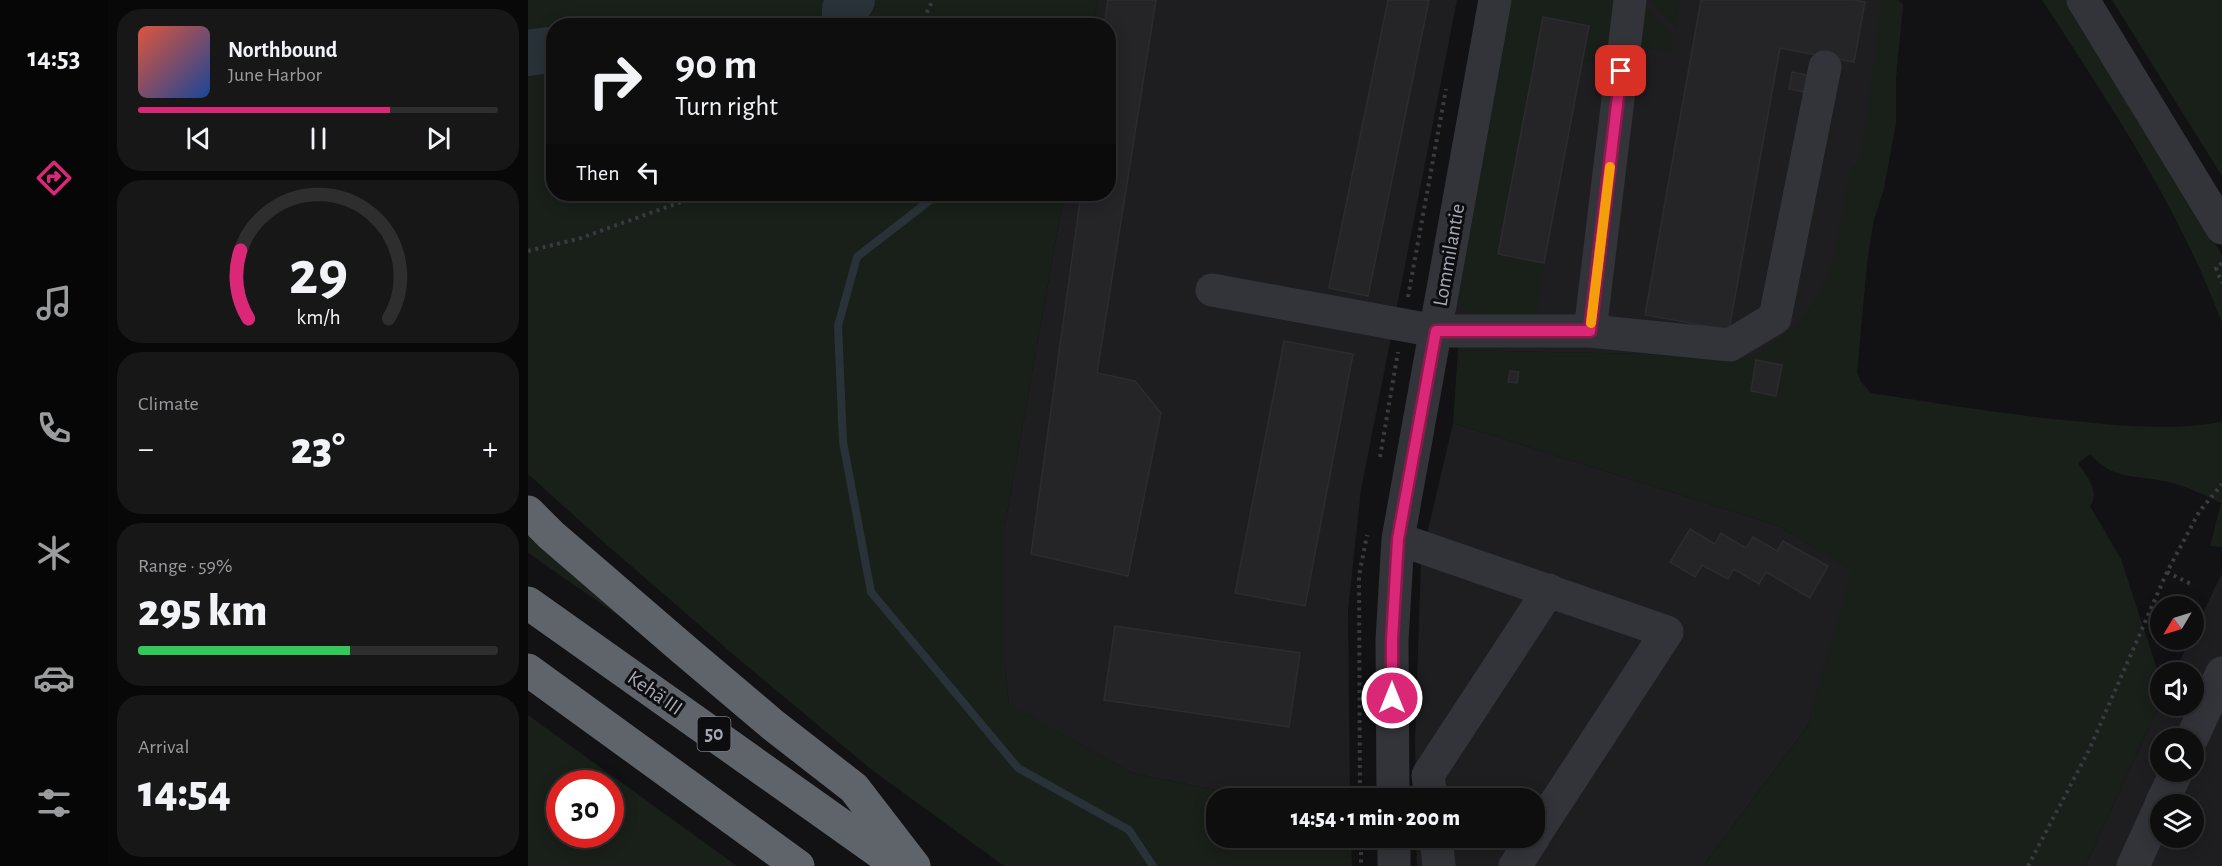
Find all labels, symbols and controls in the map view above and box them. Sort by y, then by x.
text: Northbound [228,39,337,61]
icon: right [576,42,654,120]
text: 14:53 [28,44,80,71]
text: 90 m [675,44,757,86]
pin [1595,45,1646,96]
icon: arrive [1604,54,1637,87]
text: June Harbor [228,65,322,85]
text: Turn right [675,93,778,120]
icon: previous [182,122,215,155]
icon: pause [302,122,335,155]
icon: next [422,122,455,155]
icon: left [632,156,665,189]
icon: directions [33,157,75,199]
text: Then [576,162,620,184]
street label: Lommilantie [1430,202,1468,308]
text: 29 [288,243,348,305]
icon: music [33,282,75,324]
text: km/h [296,307,340,328]
text: Climate [138,394,199,414]
icon: phone [33,407,75,449]
text: 23° [291,427,345,472]
text: − [138,433,154,466]
text: + [482,433,498,466]
icon: climate [33,532,75,574]
text: Range · 59% [138,556,232,576]
text: 295 km [138,589,267,634]
north arrow [2150,596,2204,650]
map controls [2150,596,2204,848]
icon: car [33,657,75,699]
button: sound [2150,662,2204,716]
position arrow [1360,666,1424,730]
street label: Kehä III [624,667,686,719]
road number: 50 [698,717,730,751]
button: search [2150,728,2204,782]
text: Arrival [138,737,189,757]
text: 14:54 [138,770,231,815]
speed limit sign: 30 [546,770,624,848]
icon: filters [33,782,75,824]
button: layers [2150,794,2204,848]
text: 14:54 · 1 min · 200 m [1291,807,1460,829]

